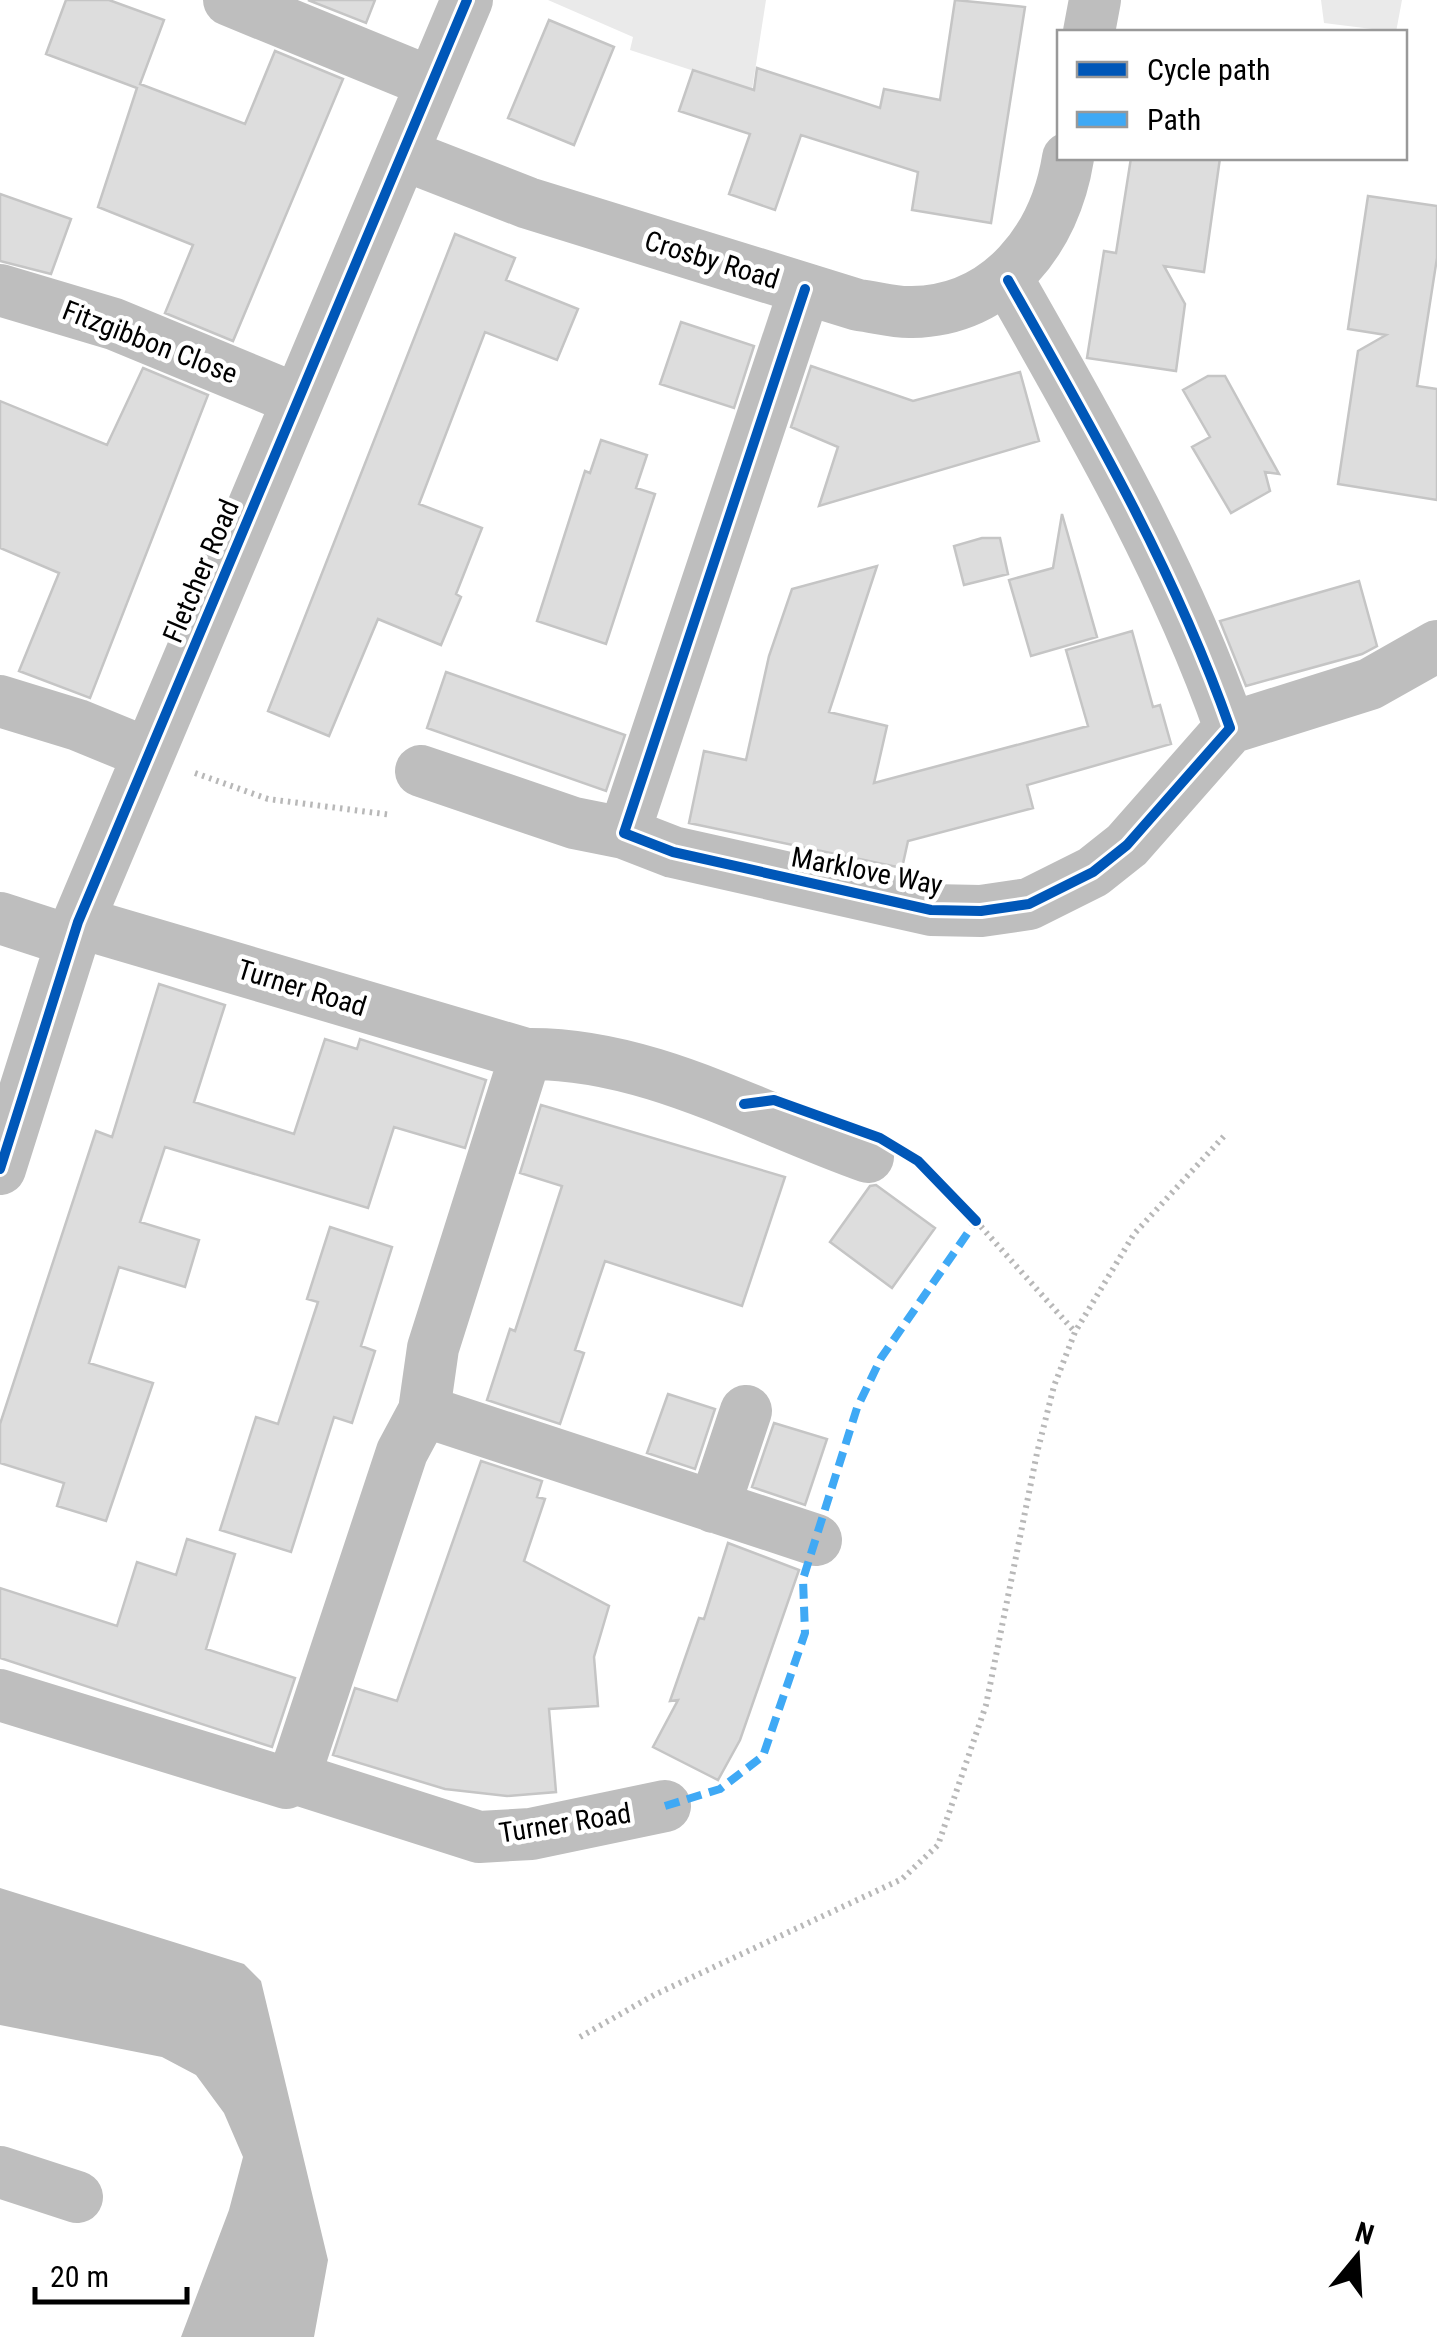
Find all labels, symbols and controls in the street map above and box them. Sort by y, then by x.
legend [1057,30,1407,160]
text: Cycle path [1147,52,1271,87]
text: Path [1147,102,1201,137]
street label: Crosby Road [641,224,783,296]
street label: Fitzgibbon Close [58,294,242,390]
street label: Fletcher Road [156,495,246,647]
street label: Marklove Way [789,840,946,902]
street label: Turner Road [233,953,371,1023]
street label: Turner Road [497,1796,633,1850]
north arrow [1307,2207,1407,2307]
text: N [1351,2215,1378,2252]
scale bar [35,2242,188,2304]
text: 20 m [50,2259,109,2294]

